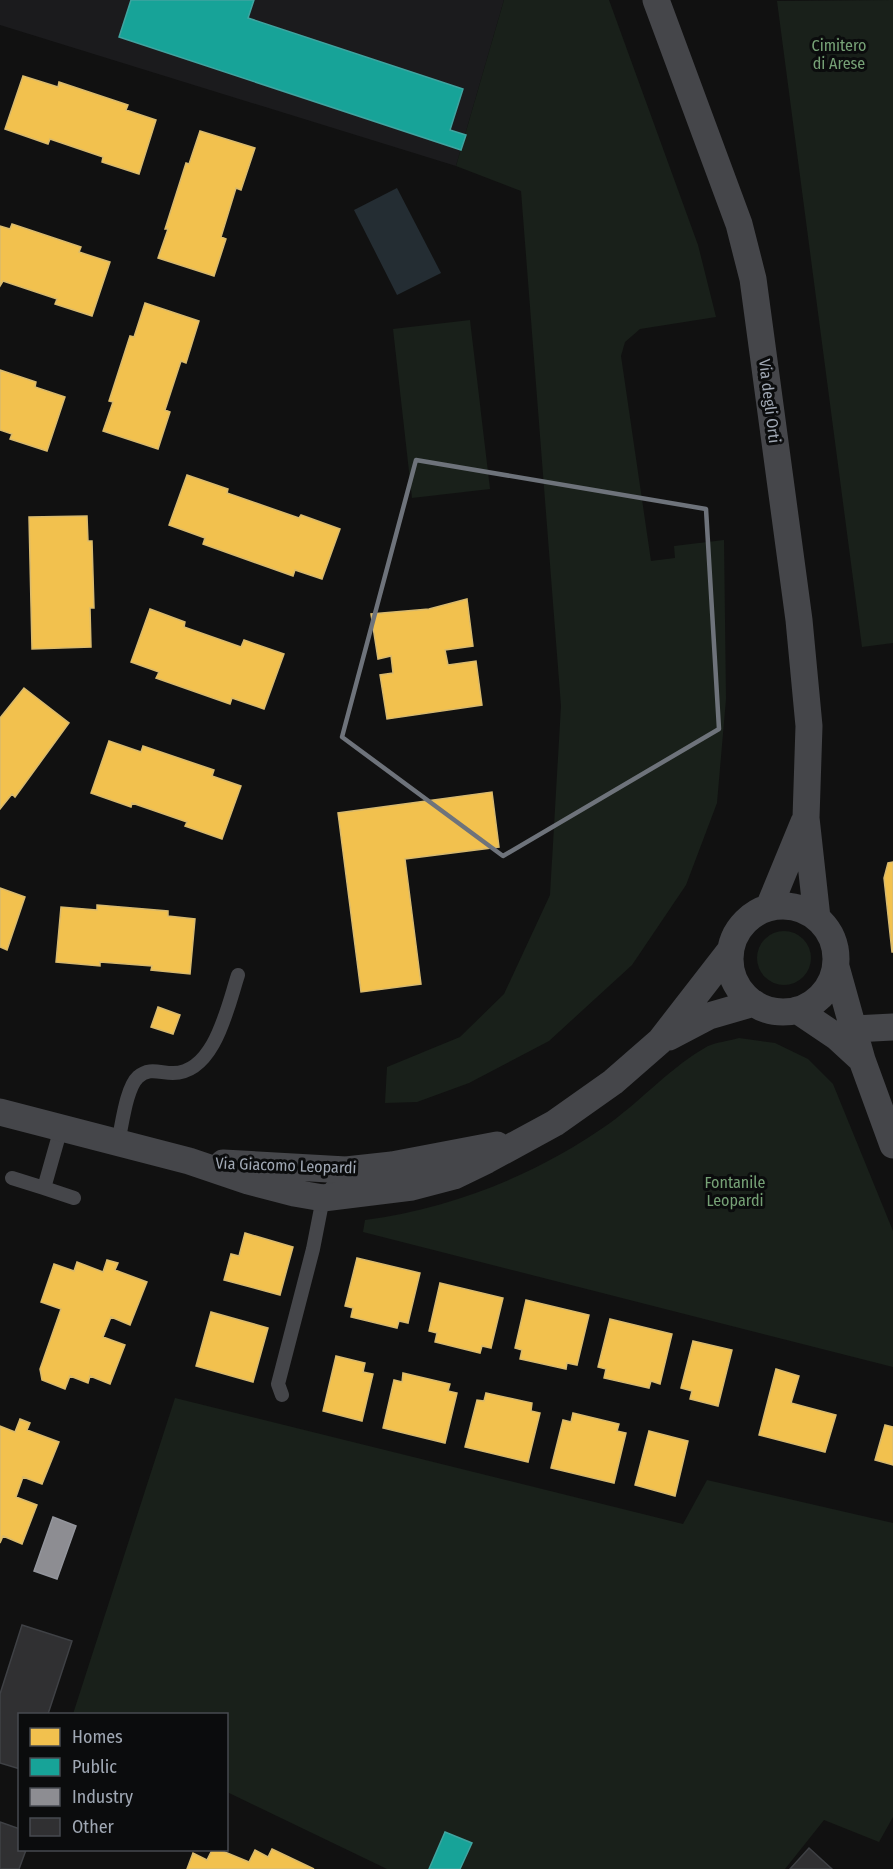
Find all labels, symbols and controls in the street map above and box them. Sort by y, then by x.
park label: Cimitero di Arese [812,36,866,73]
street label: Via degli Orti [755,358,784,444]
street label: Via Giacomo Leopardi [215,1154,357,1177]
park label: Fontanile Leopardi [705,1173,765,1210]
legend [18,1713,228,1851]
text: Homes [72,1726,123,1748]
text: Public [72,1756,117,1778]
text: Industry [72,1786,133,1808]
text: Other [72,1816,115,1838]

